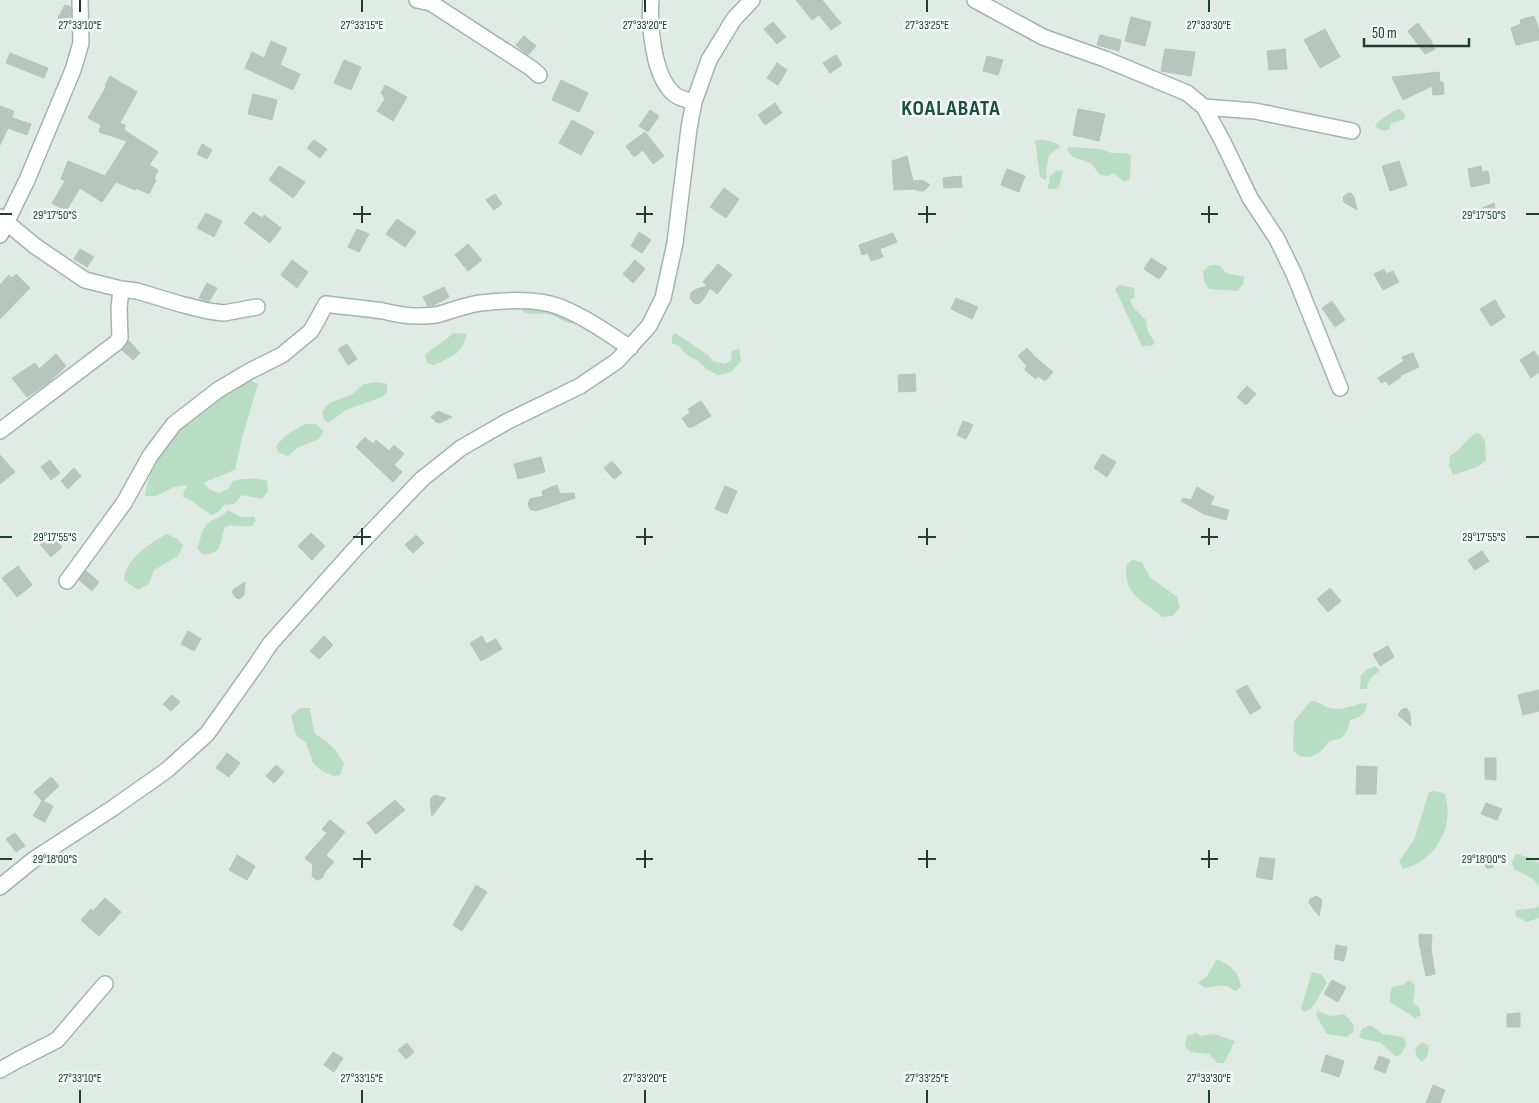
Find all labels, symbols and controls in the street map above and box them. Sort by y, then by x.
scale bar [1364,15,1469,47]
text: 27°33'10"E [58,18,102,33]
text: 27°33'15"E [340,18,384,33]
text: 27°33'20"E [623,18,667,33]
text: 27°33'25"E [905,18,949,33]
text: 27°33'30"E [1187,18,1231,33]
text: 50 m [1372,24,1397,43]
district label: KOALABATA [901,95,1001,122]
text: 29°17'50"S [33,208,77,223]
text: 29°17'50"S [1462,208,1506,223]
text: 29°17'55"S [33,530,77,545]
text: 29°17'55"S [1462,530,1506,545]
text: 29°18'00"S [33,852,77,867]
text: 29°18'00"S [1462,852,1506,867]
text: 27°33'10"E [58,1071,102,1086]
text: 27°33'15"E [340,1071,384,1086]
text: 27°33'20"E [623,1071,667,1086]
text: 27°33'25"E [905,1071,949,1086]
text: 27°33'30"E [1187,1071,1231,1086]

